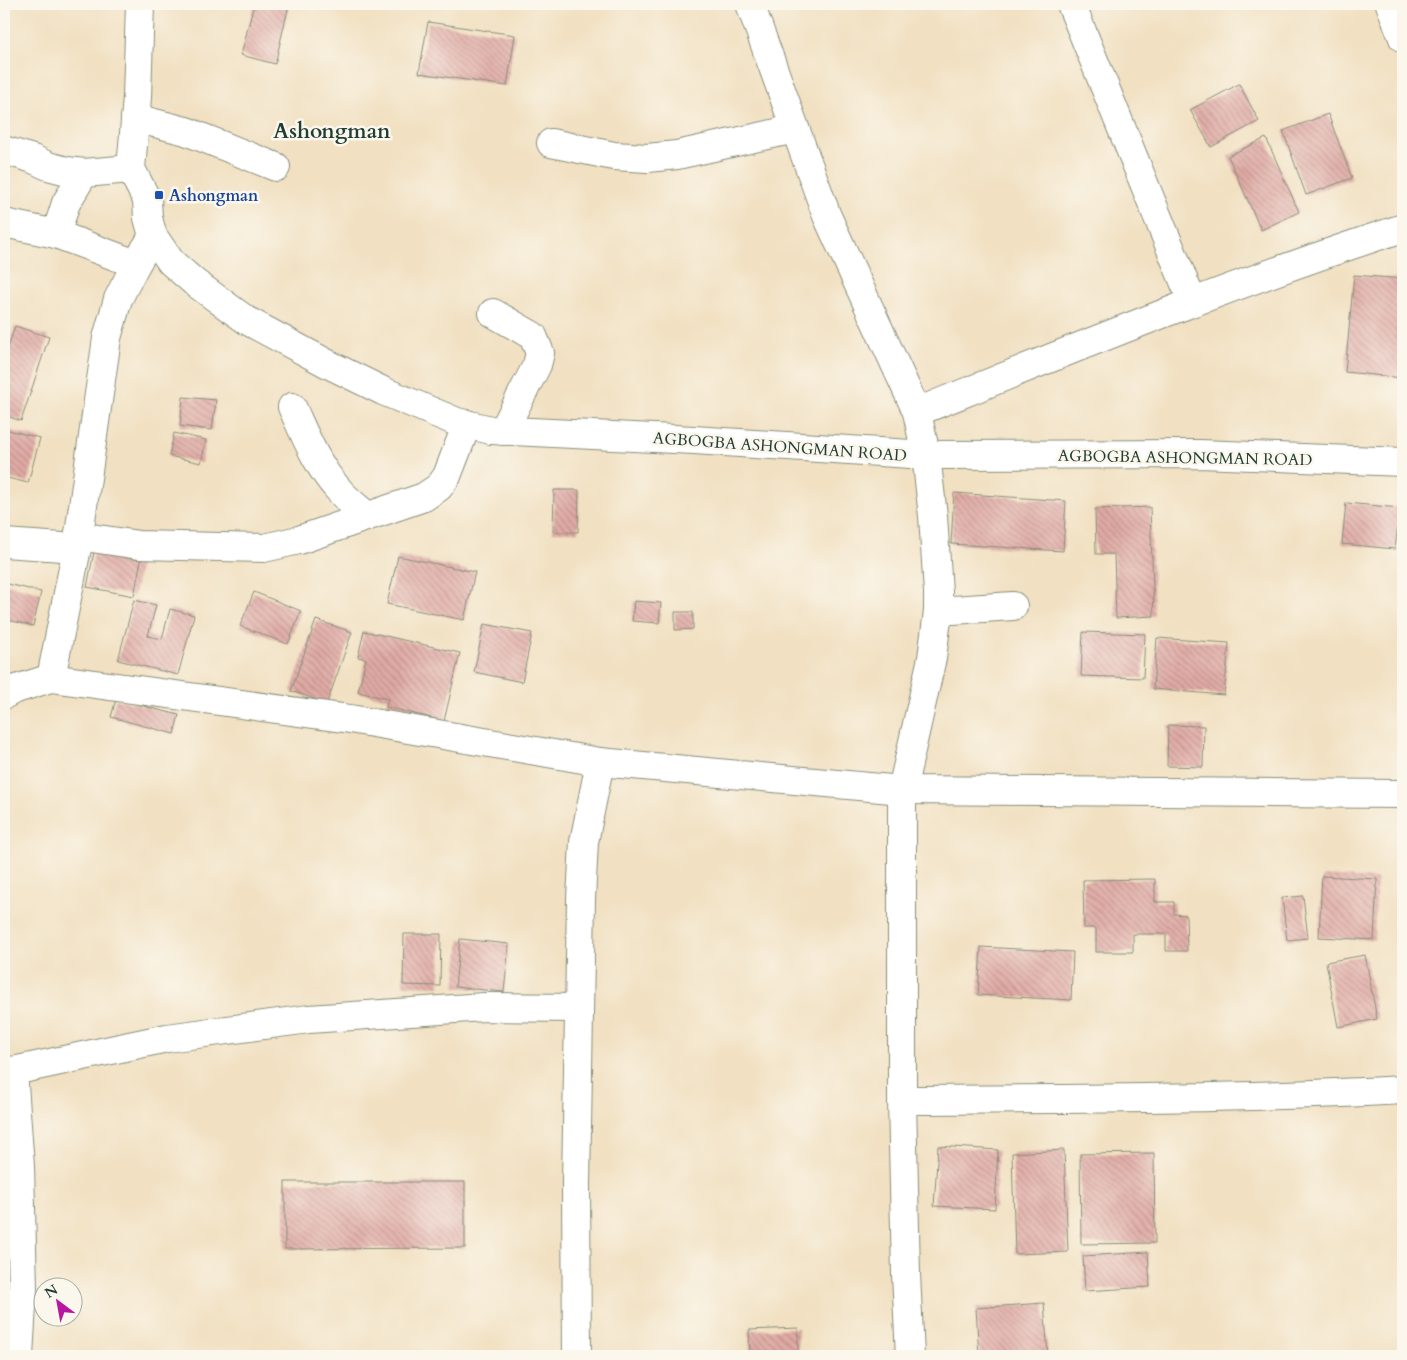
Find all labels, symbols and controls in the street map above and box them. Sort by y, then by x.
district label: Ashongman [273,117,391,146]
place label: Ashongman [169,185,259,207]
marker: Ashongman [153,189,165,201]
street label: AGBOGBA ASHONGMAN ROAD [652,427,908,467]
street label: AGBOGBA ASHONGMAN ROAD [1058,445,1312,471]
north arrow [32,1278,82,1328]
text: N [41,1280,62,1303]

